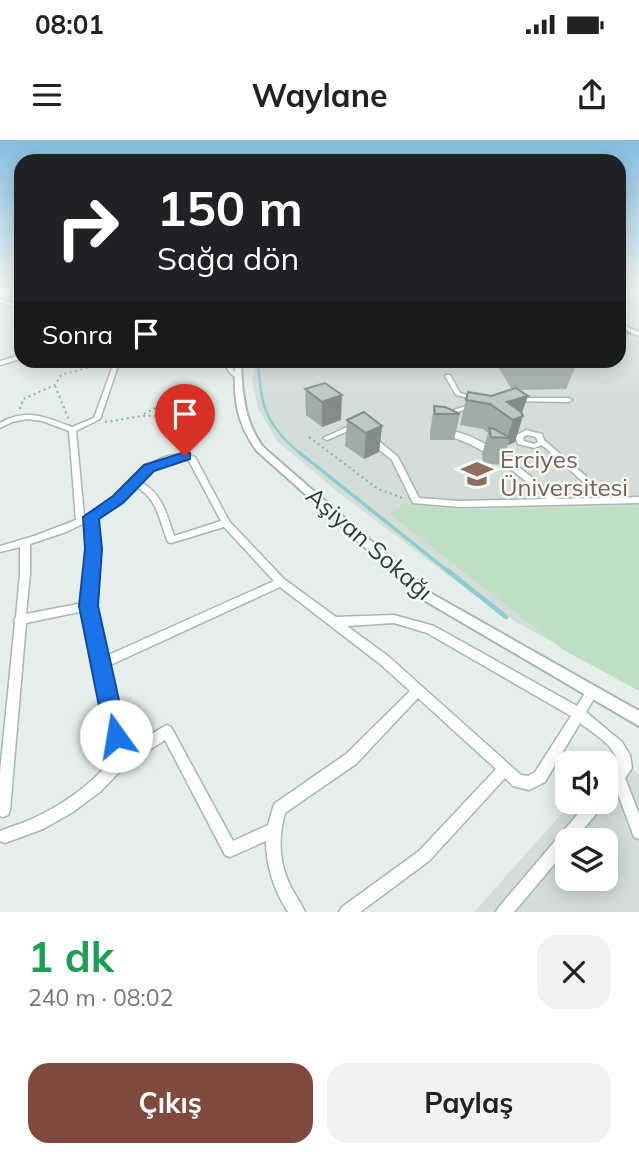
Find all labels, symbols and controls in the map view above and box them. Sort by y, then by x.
text: 08:01 [35,8,104,41]
text: Waylane [251,75,388,115]
icon: menu [28,76,66,114]
icon: share [573,76,611,114]
text: 150 m [157,177,303,238]
icon: right [42,182,133,273]
text: Sağa dön [157,238,299,278]
icon: arrive [127,315,165,353]
text: Sonra [42,318,113,351]
pin [155,384,215,456]
icon: arrive [166,395,204,433]
place label: Erciyes Üniversitesi [500,444,628,502]
school or university icon: Erciyes Üniversitesi [460,457,494,491]
street label: Aşiyan Sokağı [300,480,439,606]
position arrow [79,699,153,773]
map controls [555,751,618,891]
button: sound [555,751,618,814]
button: layers [555,828,618,891]
text: 1 dk [28,930,114,983]
button: close [537,935,611,1009]
text: 240 m · 08:02 [28,983,173,1012]
button: Çıkış [28,1063,313,1143]
button: Paylaş [327,1063,611,1143]

